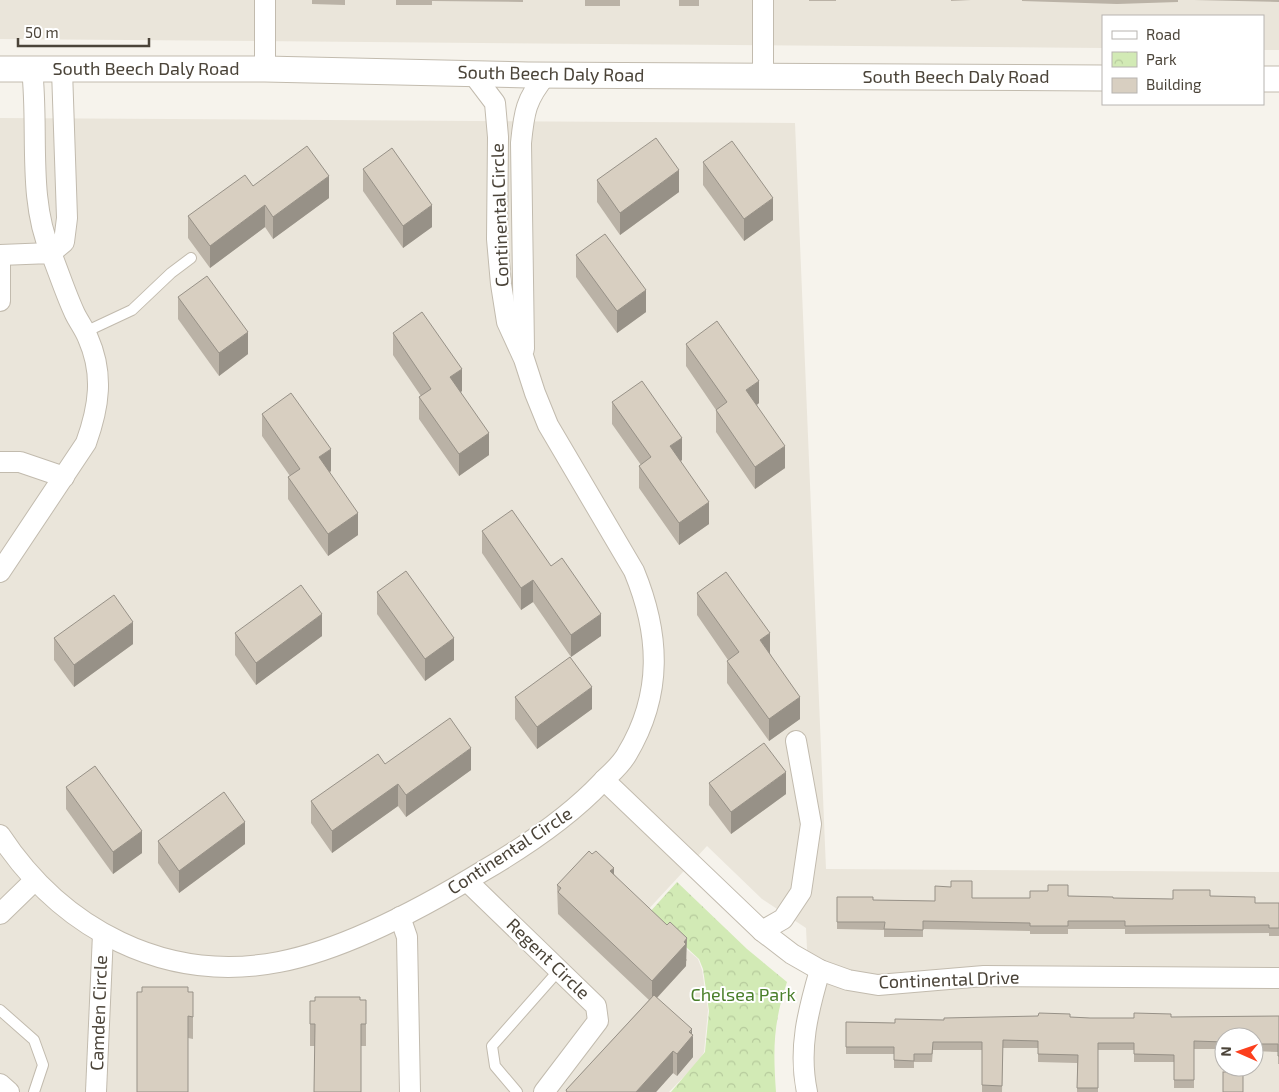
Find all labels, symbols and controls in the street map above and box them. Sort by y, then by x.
scale bar [18,15,149,47]
legend [1102,15,1264,105]
text: 50 m [25,23,59,41]
text: Road [1146,25,1181,43]
text: Park [1146,50,1177,68]
street label: South Beech Daly Road [52,57,240,79]
street label: South Beech Daly Road [457,60,645,86]
street label: South Beech Daly Road [862,65,1050,87]
text: Building [1146,75,1202,93]
street label: Continental Circle [485,143,513,287]
street label: Continental Circle [443,802,576,899]
street label: Regent Circle [502,913,595,1003]
street label: Camden Circle [85,955,111,1071]
street label: Continental Drive [878,966,1020,992]
park label: Chelsea Park [690,983,796,1005]
north arrow [1214,1027,1264,1077]
text: N [1217,1046,1234,1057]

